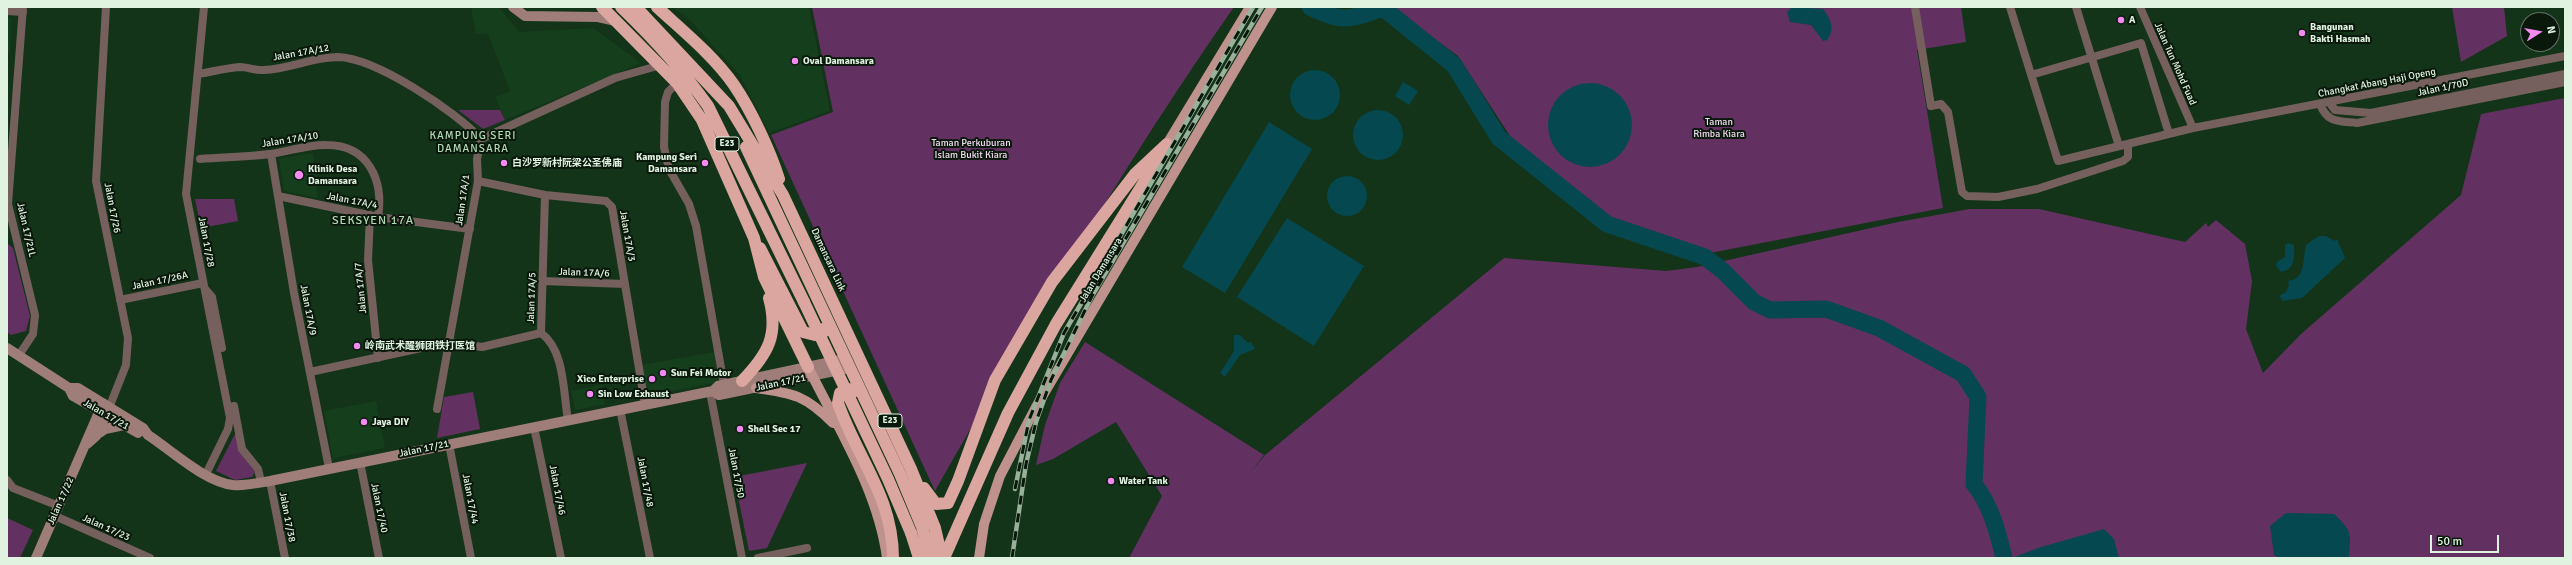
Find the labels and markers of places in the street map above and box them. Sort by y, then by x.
place label: A [2129,14,2135,26]
marker: A [2116,15,2126,25]
place label: Bangunan Bakti Hasmah [2310,21,2371,44]
marker: Bangunan Bakti Hasmah [2297,28,2307,38]
place label: Oval Damansara [803,55,874,67]
marker: Oval Damansara [790,56,800,66]
place label: Kampung Seri Damansara [636,151,697,174]
place label: 白沙罗新村阮梁公圣佛庙 [512,157,622,169]
marker: 白沙罗新村阮梁公圣佛庙 [499,158,509,168]
marker: Kampung Seri Damansara [700,158,710,168]
place label: Klinik Desa Damansara [308,163,357,186]
marker: Klinik Desa Damansara [293,169,305,181]
place label: 岭南武术醒狮团铁打医馆 [365,340,475,352]
marker: 岭南武术醒狮团铁打医馆 [352,341,362,351]
place label: Sun Fei Motor [671,367,731,379]
marker: Sun Fei Motor [658,368,668,378]
place label: Xico Enterprise [577,373,644,385]
marker: Xico Enterprise [647,374,657,384]
place label: Sin Low Exhaust [598,388,669,400]
marker: Sin Low Exhaust [585,389,595,399]
place label: Jaya DIY [372,416,409,428]
marker: Jaya DIY [359,417,369,427]
place label: Shell Sec 17 [748,423,801,435]
marker: Shell Sec 17 [735,424,745,434]
place label: Water Tank [1119,475,1168,487]
marker: Water Tank [1106,476,1116,486]

